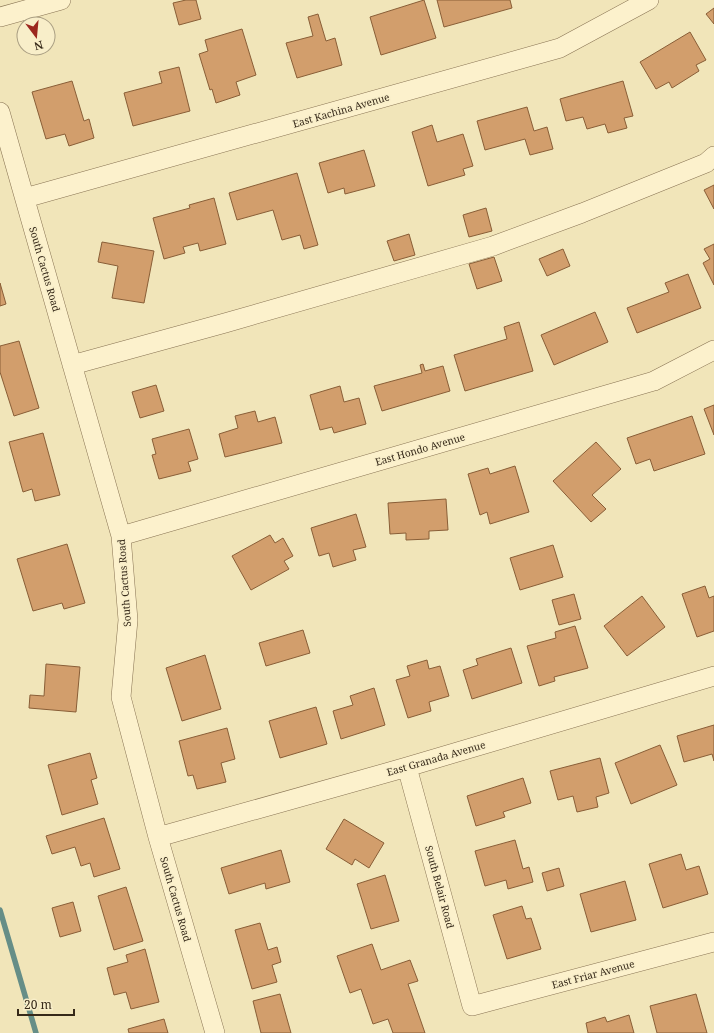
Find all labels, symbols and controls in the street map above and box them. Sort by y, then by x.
north arrow [16,16,56,56]
text: N [32,38,45,55]
street label: East Kachina Avenue [291,89,391,131]
street label: South Cactus Road [26,225,64,313]
street label: East Hondo Avenue [373,429,467,469]
street label: South Cactus Road [114,539,134,627]
street label: East Granada Avenue [385,737,487,779]
street label: South Belair Road [422,844,458,930]
street label: South Cactus Road [157,855,195,943]
street label: East Friar Avenue [550,956,636,992]
scale bar [18,991,74,1017]
text: 20 m [24,996,52,1013]

